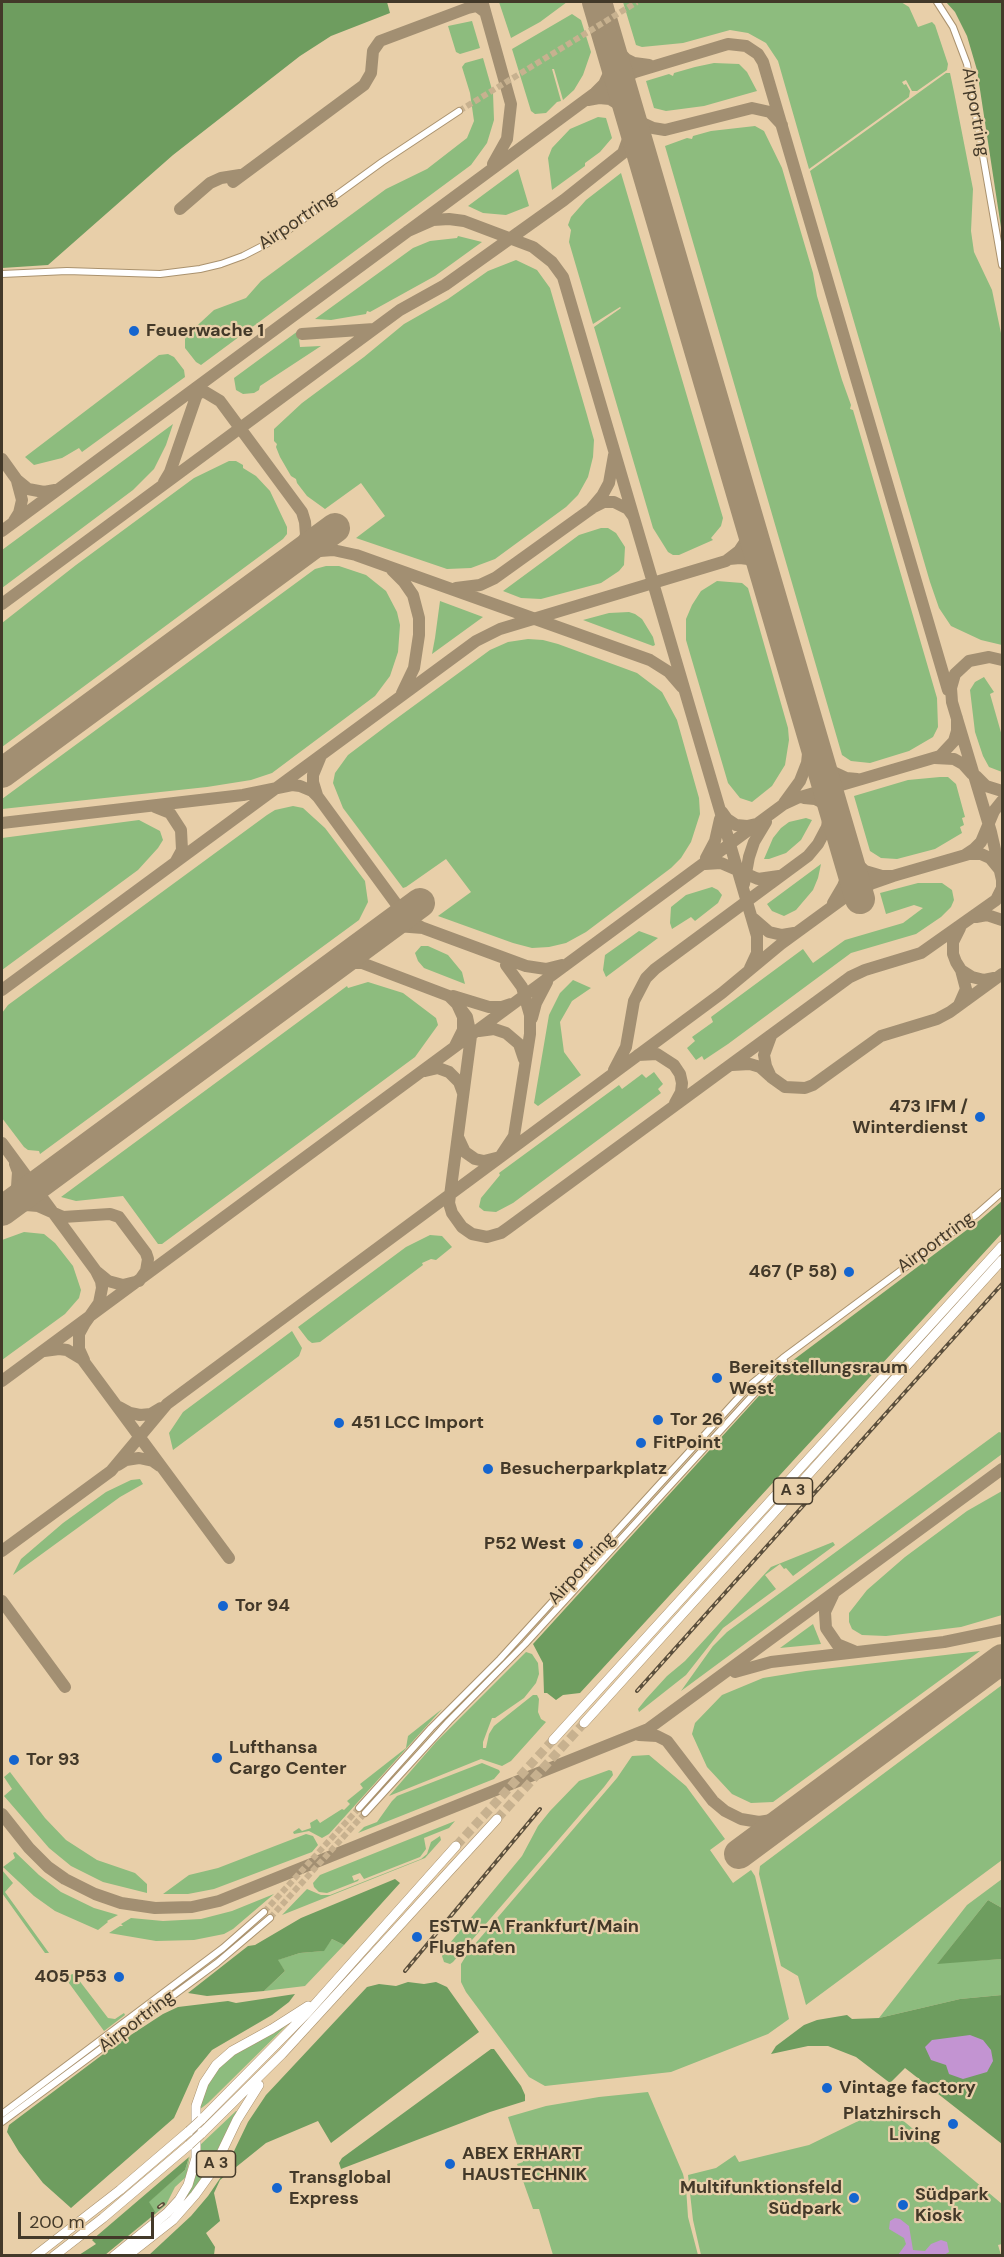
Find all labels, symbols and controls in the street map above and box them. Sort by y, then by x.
street label: Airportring [957,66,993,158]
street label: Airportring [255,187,341,255]
place label: Feuerwache 1 [146,320,264,342]
marker: Feuerwache 1 [127,324,141,338]
place label: 473 IFM / Winterdienst [852,1096,968,1138]
marker: 473 IFM / Winterdienst [973,1110,987,1124]
street label: Airportring [893,1208,979,1278]
place label: 467 (P 58) [749,1261,837,1283]
marker: 467 (P 58) [842,1265,856,1279]
place label: Bereitstellungsraum West [729,1357,908,1400]
marker: Bereitstellungsraum West [710,1371,724,1385]
place label: Tor 26 [670,1409,723,1431]
place label: 451 LCC Import [351,1412,484,1434]
marker: Tor 26 [651,1413,665,1427]
marker: 451 LCC Import [332,1416,346,1430]
place label: FitPoint [653,1432,721,1454]
marker: FitPoint [634,1436,648,1450]
place label: Besucherparkplatz [500,1458,667,1480]
marker: Besucherparkplatz [481,1462,495,1476]
road number: A 3 [774,1478,812,1504]
street label: Airportring [544,1528,620,1610]
place label: P52 West [484,1533,566,1555]
marker: P52 West [571,1537,585,1551]
place label: Tor 94 [235,1595,290,1617]
marker: Tor 94 [216,1599,230,1613]
place label: Lufthansa Cargo Center [229,1737,347,1780]
place label: Tor 93 [26,1749,80,1771]
marker: Lufthansa Cargo Center [210,1751,224,1765]
marker: Tor 93 [7,1753,21,1767]
place label: ESTW-A Frankfurt/Main Flughafen [429,1916,639,1958]
marker: ESTW-A Frankfurt/Main Flughafen [410,1930,424,1944]
place label: 405 P53 [34,1966,107,1988]
marker: 405 P53 [112,1970,126,1984]
street label: Airportring [95,1986,179,2058]
place label: Vintage factory [839,2077,976,2099]
marker: Vintage factory [820,2081,834,2095]
place label: Platzhirsch Living [843,2103,941,2146]
marker: Platzhirsch Living [946,2117,960,2131]
place label: ABEX ERHART HAUSTECHNIK [462,2143,587,2186]
road number: A 3 [196,2151,236,2177]
marker: ABEX ERHART HAUSTECHNIK [443,2157,457,2171]
place label: Transglobal Express [289,2167,391,2210]
place label: Multifunktionsfeld Südpark [680,2177,842,2220]
marker: Transglobal Express [270,2181,284,2195]
place label: Südpark Kiosk [915,2184,989,2226]
marker: Multifunktionsfeld Südpark [847,2191,861,2205]
marker: Südpark Kiosk [896,2198,910,2212]
scale bar [21,2200,158,2238]
text: 200 m [29,2210,85,2234]

